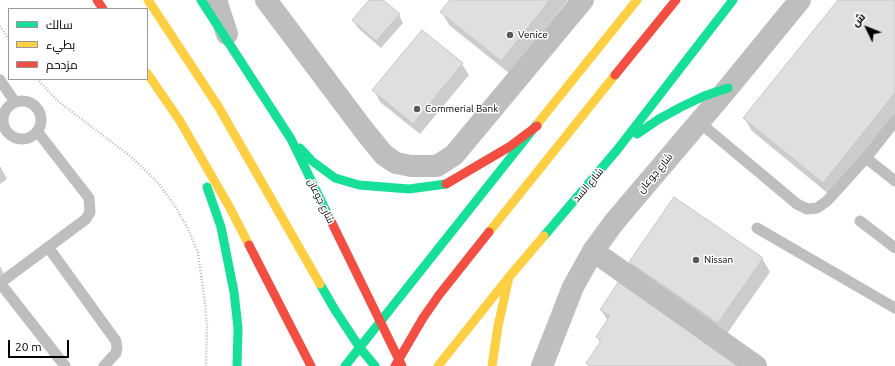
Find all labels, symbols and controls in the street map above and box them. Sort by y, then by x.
legend [8,8,148,80]
north arrow [847,8,887,48]
text: ش [849,11,867,29]
text: سالك [46,18,73,31]
place label: Venice [518,29,548,41]
marker: Venice [505,30,515,40]
text: بطيء [46,38,75,51]
text: مزدحم [46,58,78,71]
place label: Commerial Bank [425,103,498,115]
marker: Commerial Bank [412,104,422,114]
street label: شارع جوعان [635,151,675,195]
street label: شارع السد [570,165,606,205]
street label: شارع جوعان [305,177,337,225]
place label: Nissan [704,254,733,266]
marker: Nissan [691,255,701,265]
scale bar [10,332,71,358]
text: 20 m [15,340,42,353]

